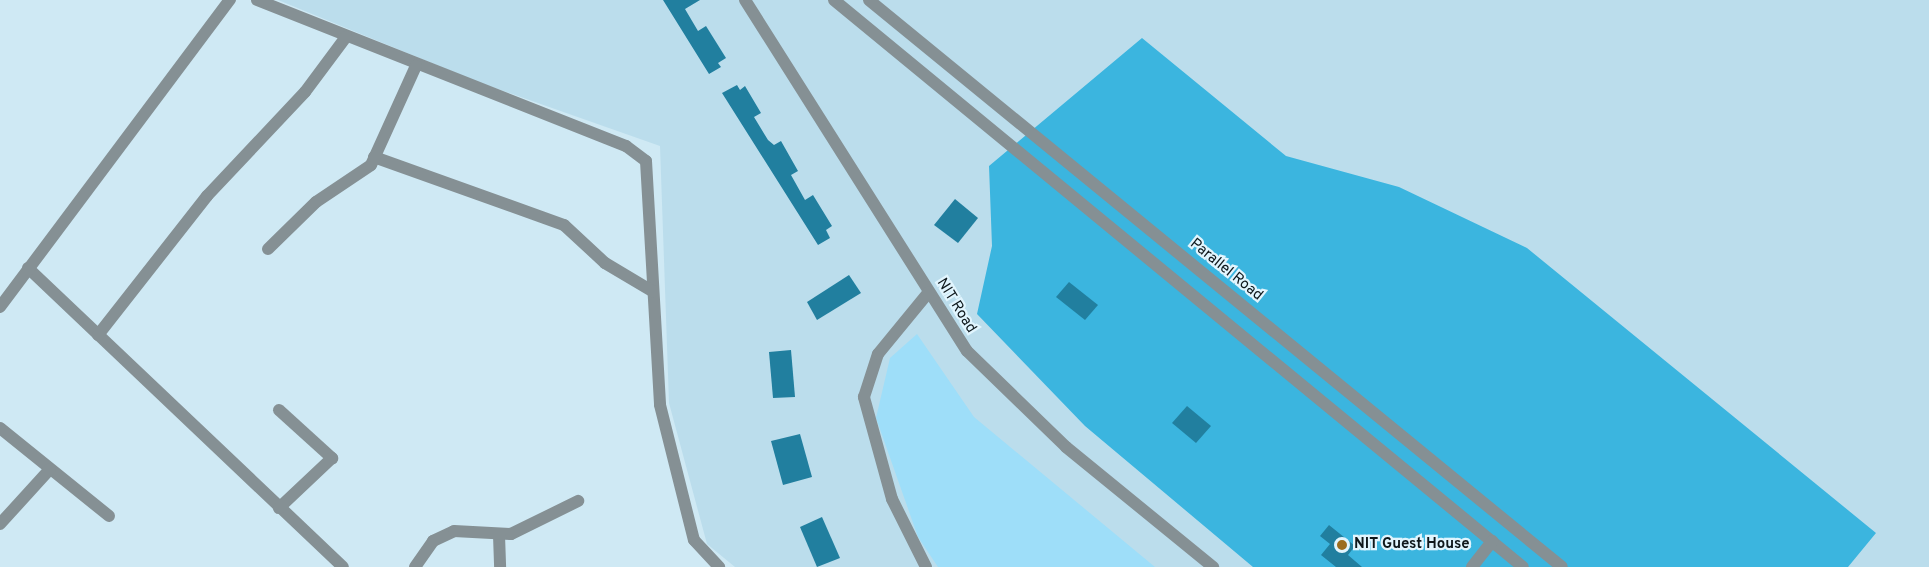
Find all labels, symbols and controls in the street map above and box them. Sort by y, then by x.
street label: Parallel Road [1186,235,1266,305]
street label: NIT Road [932,275,980,337]
place label: NIT Guest House [1354,536,1470,554]
marker: NIT Guest House [1335,538,1349,552]

